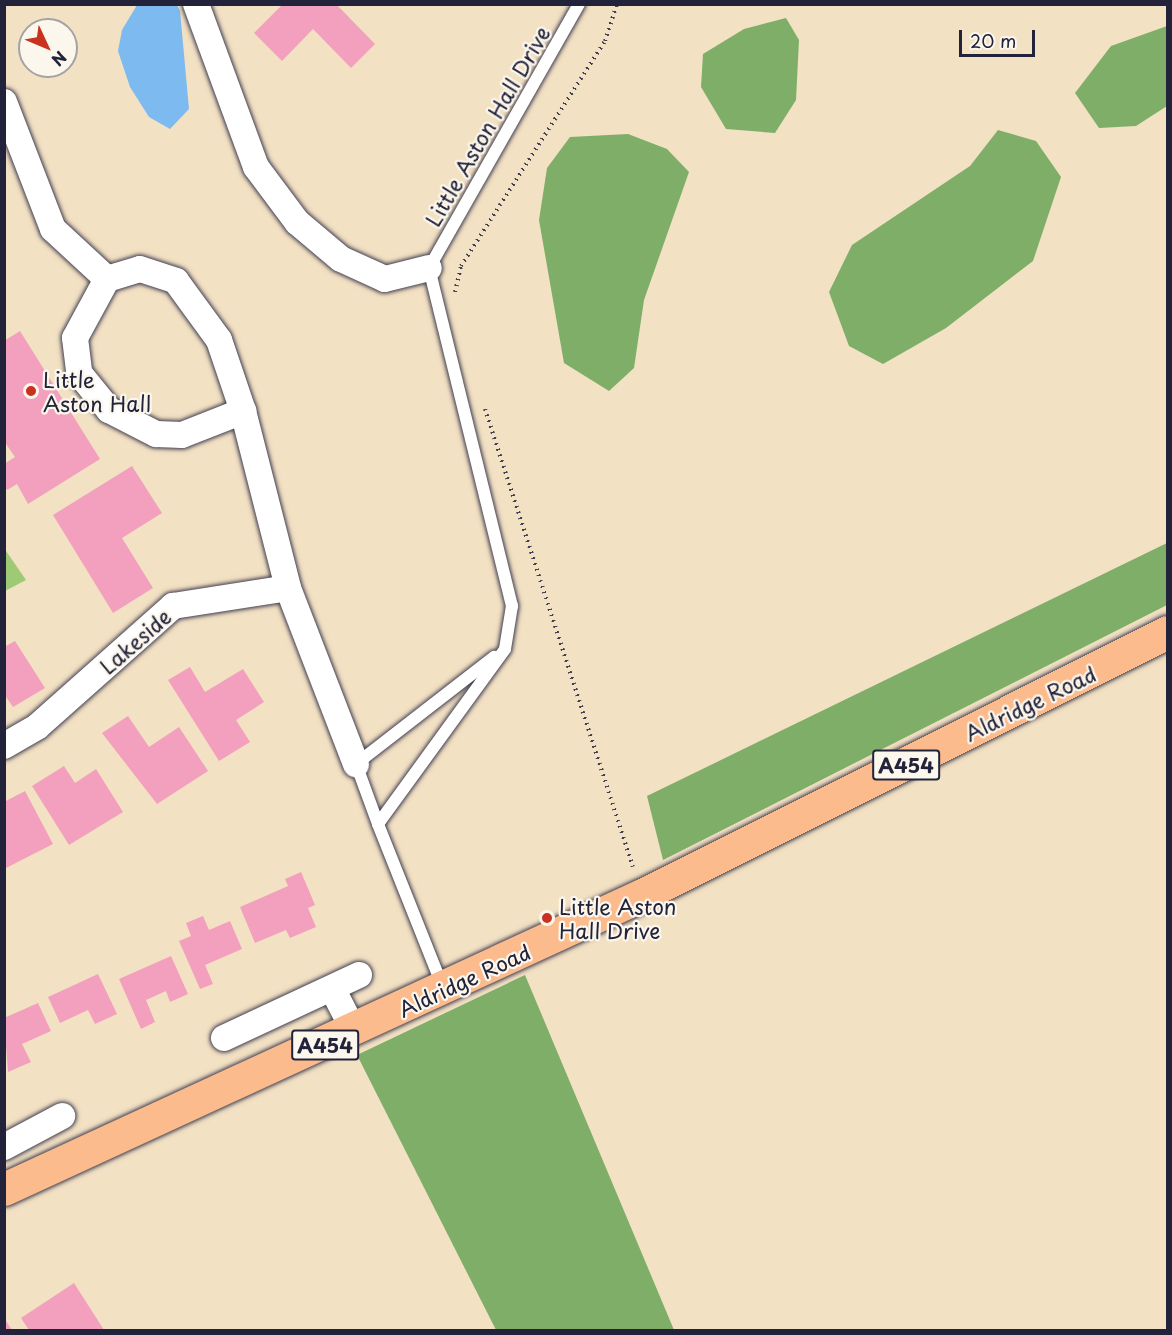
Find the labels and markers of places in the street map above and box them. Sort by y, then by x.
place label: Little Aston Hall [43,366,151,416]
marker: Little Aston Hall [24,384,38,398]
place label: Little Aston Hall Drive [559,893,677,943]
marker: Little Aston Hall Drive [540,911,554,925]

